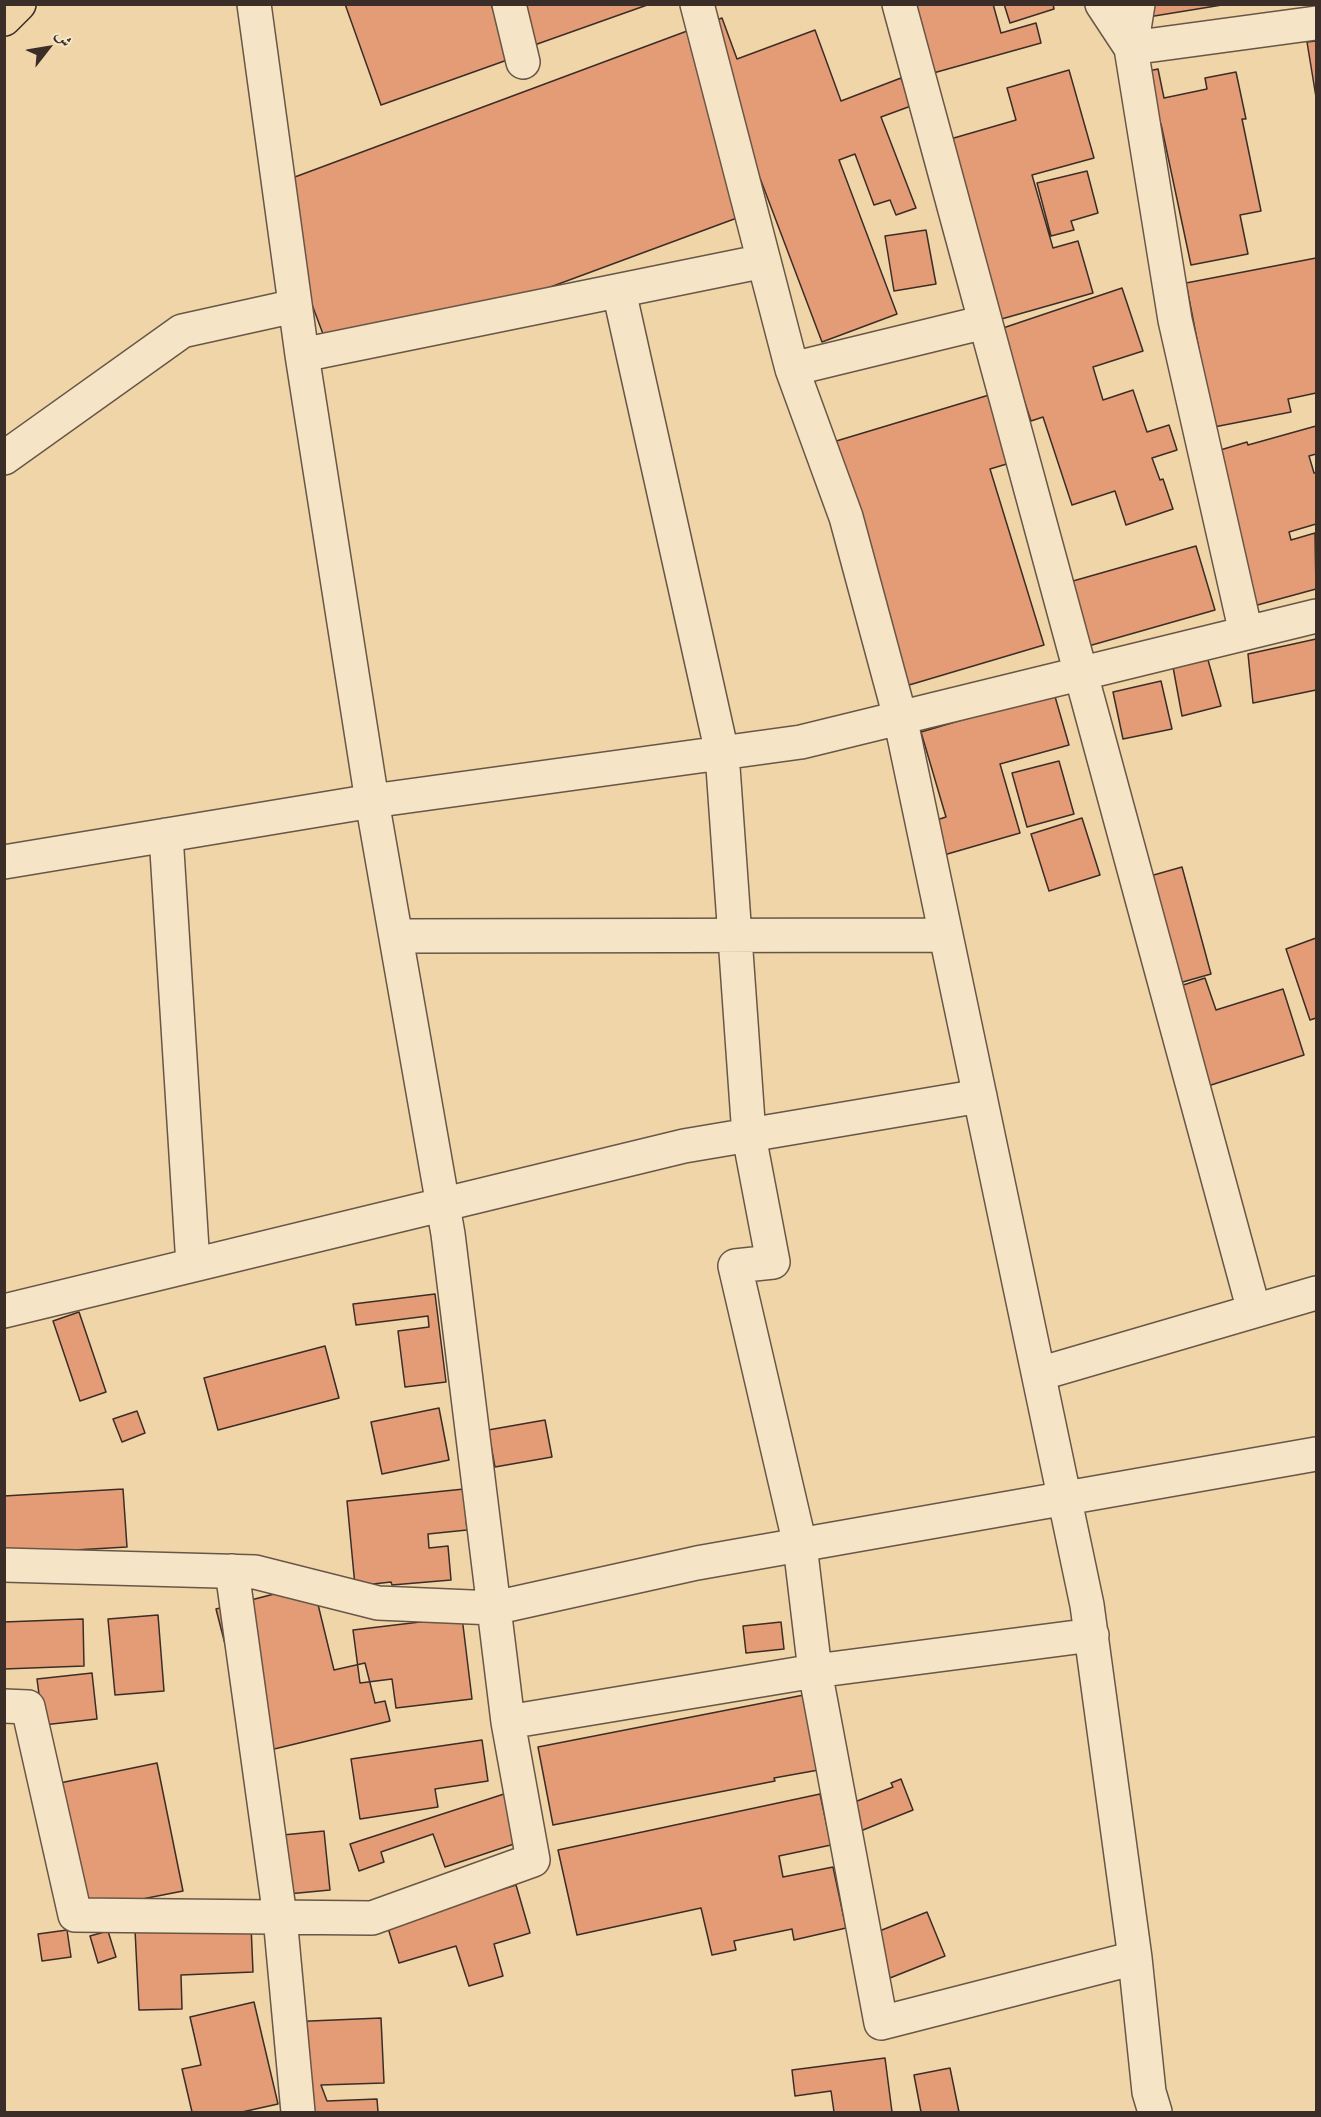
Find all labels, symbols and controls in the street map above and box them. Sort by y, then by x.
north arrow [18,18,78,78]
text: ش [52,27,76,50]

